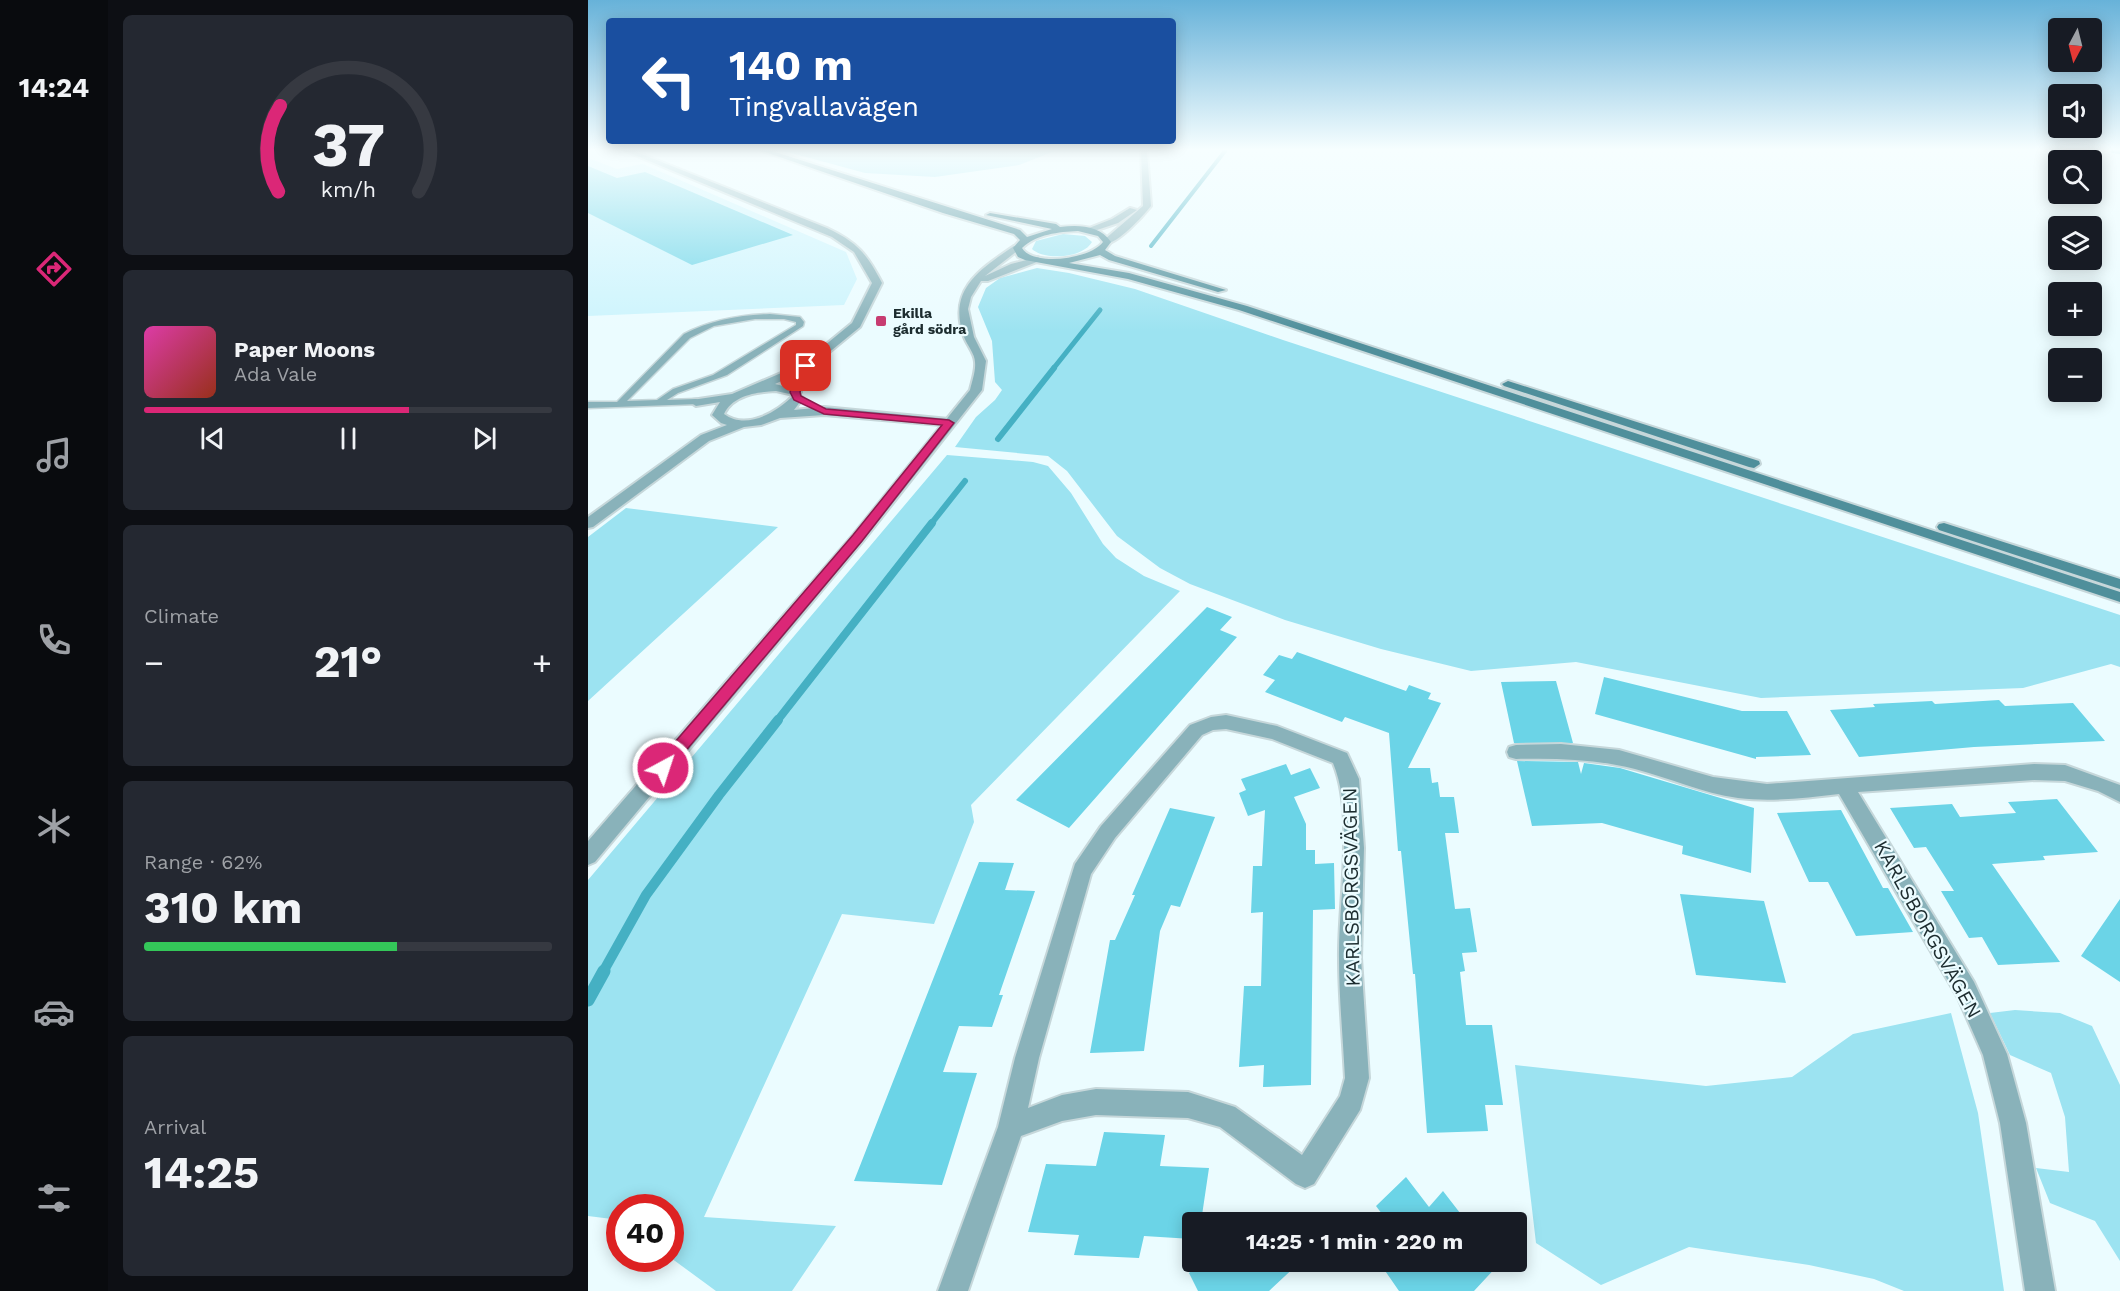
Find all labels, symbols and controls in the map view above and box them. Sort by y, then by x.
north arrow [2048,18,2102,72]
map controls [2048,18,2102,402]
text: 140 m [729,41,853,90]
icon: left [630,42,708,120]
text: 14:24 [19,72,89,104]
button: sound [2048,84,2102,138]
text: Tingvallavägen [729,91,919,123]
text: 37 [311,108,385,181]
button: search [2048,150,2102,204]
text: km/h [320,177,376,202]
button: layers [2048,216,2102,270]
icon: directions [33,248,75,290]
button: + [2048,282,2102,336]
place label: Ekilla gård södra [893,305,967,337]
marker: Ekilla gård södra [874,314,888,328]
text: Paper Moons [234,337,375,362]
pin [780,340,831,391]
button: − [2048,348,2102,402]
icon: arrive [789,349,822,382]
text: Ada Vale [234,362,317,386]
icon: previous [196,422,229,455]
icon: pause [332,422,365,455]
icon: next [468,422,501,455]
icon: music [33,434,75,476]
text: Climate [144,604,219,628]
icon: phone [33,619,75,661]
text: 21° [314,635,382,688]
text: − [144,643,164,682]
text: + [532,643,552,682]
position arrow [631,736,695,800]
street label: KARLSBORGSVÄGEN [1337,787,1365,987]
icon: climate [33,805,75,847]
street label: KARLSBORGSVÄGEN [1869,836,1987,1022]
text: Range · 62% [144,850,262,874]
text: 310 km [144,881,302,934]
icon: car [33,991,75,1033]
text: Arrival [144,1115,206,1139]
text: 14:25 [144,1146,259,1199]
icon: filters [33,1177,75,1219]
speed limit sign: 40 [606,1194,684,1272]
text: 14:25 · 1 min · 220 m [1246,1229,1463,1254]

